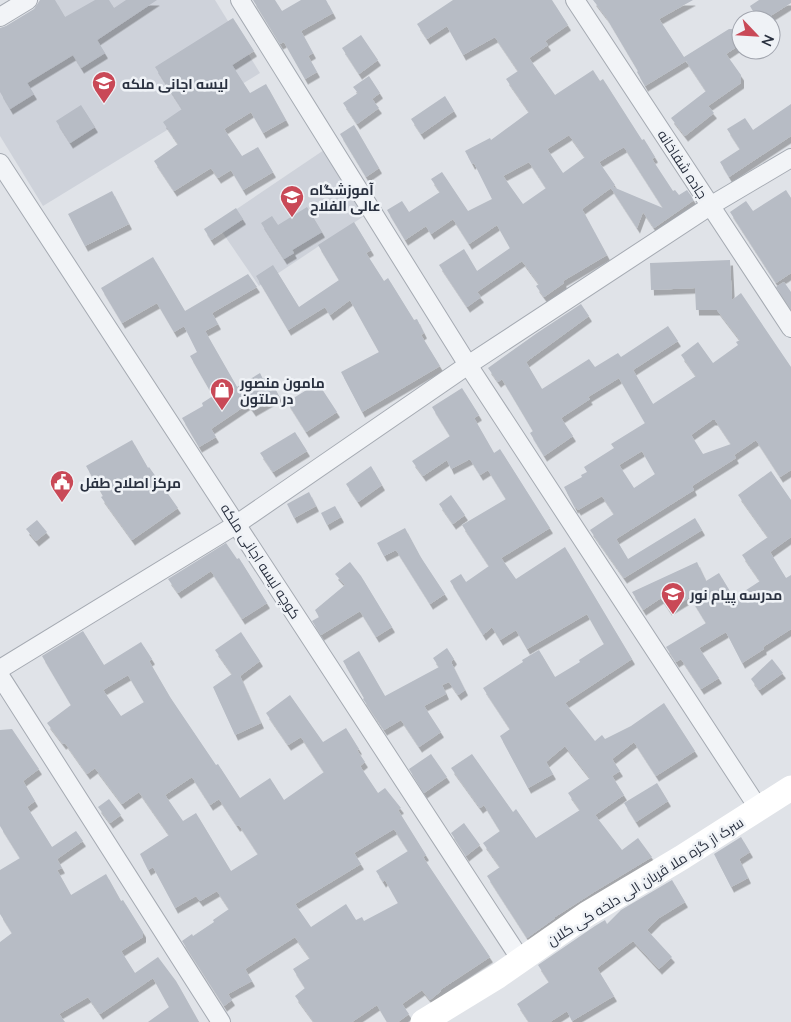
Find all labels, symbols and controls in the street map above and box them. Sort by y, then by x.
north arrow [731,10,781,60]
text: N [758,32,778,49]
school or university icon: لیسه اجانی ملکه [91,70,117,104]
place label: لیسه اجانی ملکه [122,75,228,93]
street label: جاده شفاخانه [654,126,712,202]
place label: آموزشگاه عالی الفلاح [310,181,381,216]
school or university icon: آموزشگاه عالی الفلاح [279,184,305,218]
place label: مامون منصور در ملتون [239,374,325,408]
shop icon: مامون منصور در ملتون [209,377,235,411]
public building icon: مرکز اصلاح طفل [49,469,75,503]
place label: مرکز اصلاح طفل [80,474,181,493]
street label: کوچه لیسه اجانی ملکه [216,500,305,623]
school or university icon: مدرسه پیام نور [660,581,686,615]
place label: مدرسه پیام نور [689,586,782,606]
street label: سرک از گزه ملا قربان الی دلخه کی کلان [544,813,746,949]

